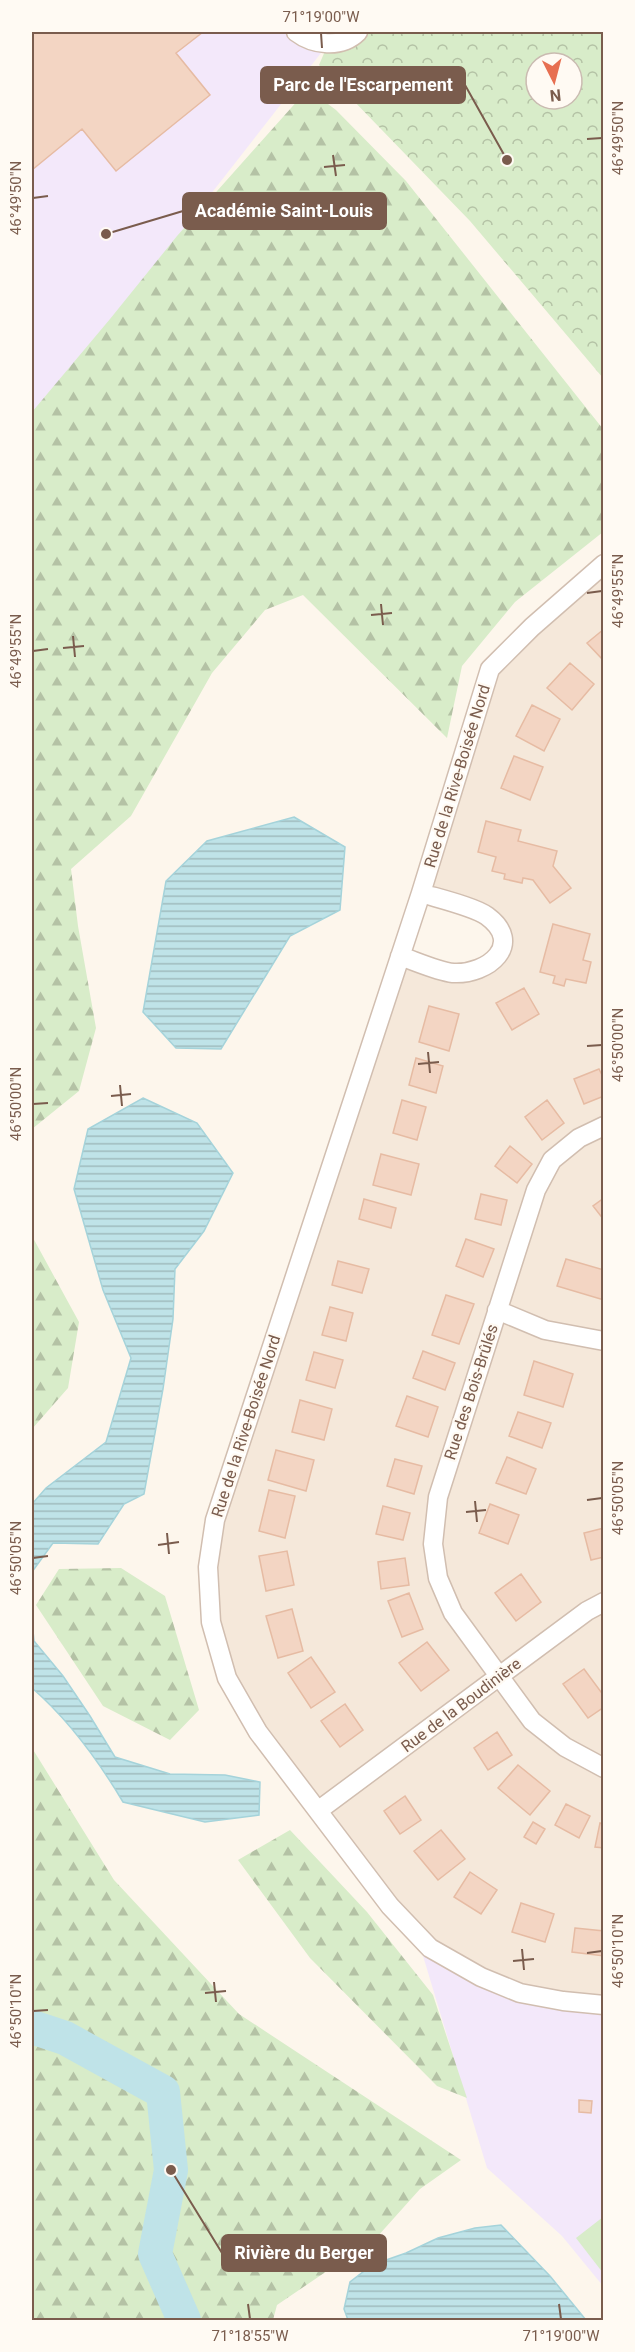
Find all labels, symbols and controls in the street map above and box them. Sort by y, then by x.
text: 71°19'00"W [283,8,359,26]
north arrow [524,51,584,111]
callout: Parc de l'Escarpement [261,67,465,103]
text: Parc de l'Escarpement [273,74,453,95]
text: N [549,85,562,105]
text: 46°49'50"N [609,101,627,175]
text: 46°49'50"N [7,161,25,235]
callout: Académie Saint-Louis [183,193,386,229]
text: Académie Saint-Louis [195,200,373,221]
text: 46°49'55"N [609,554,627,628]
text: 46°49'55"N [7,614,25,688]
street label: Rue de la Rive-Boisée Nord [420,682,494,870]
text: 46°50'00"N [609,1008,627,1082]
text: 46°50'00"N [7,1067,25,1141]
street label: Rue des Bois-Brûlés [440,1322,502,1462]
street label: Rue de la Rive-Boisée Nord [208,1332,284,1520]
text: 46°50'05"N [609,1461,627,1535]
text: 46°50'05"N [7,1521,25,1595]
street label: Rue de la Boudinière [397,1654,525,1756]
text: 46°50'10"N [609,1914,627,1988]
text: 46°50'10"N [7,1974,25,2048]
callout: Rivière du Berger [222,2235,386,2271]
text: Rivière du Berger [234,2242,374,2263]
text: 71°18'55"W [212,2327,288,2345]
text: 71°19'00"W [523,2327,599,2345]

